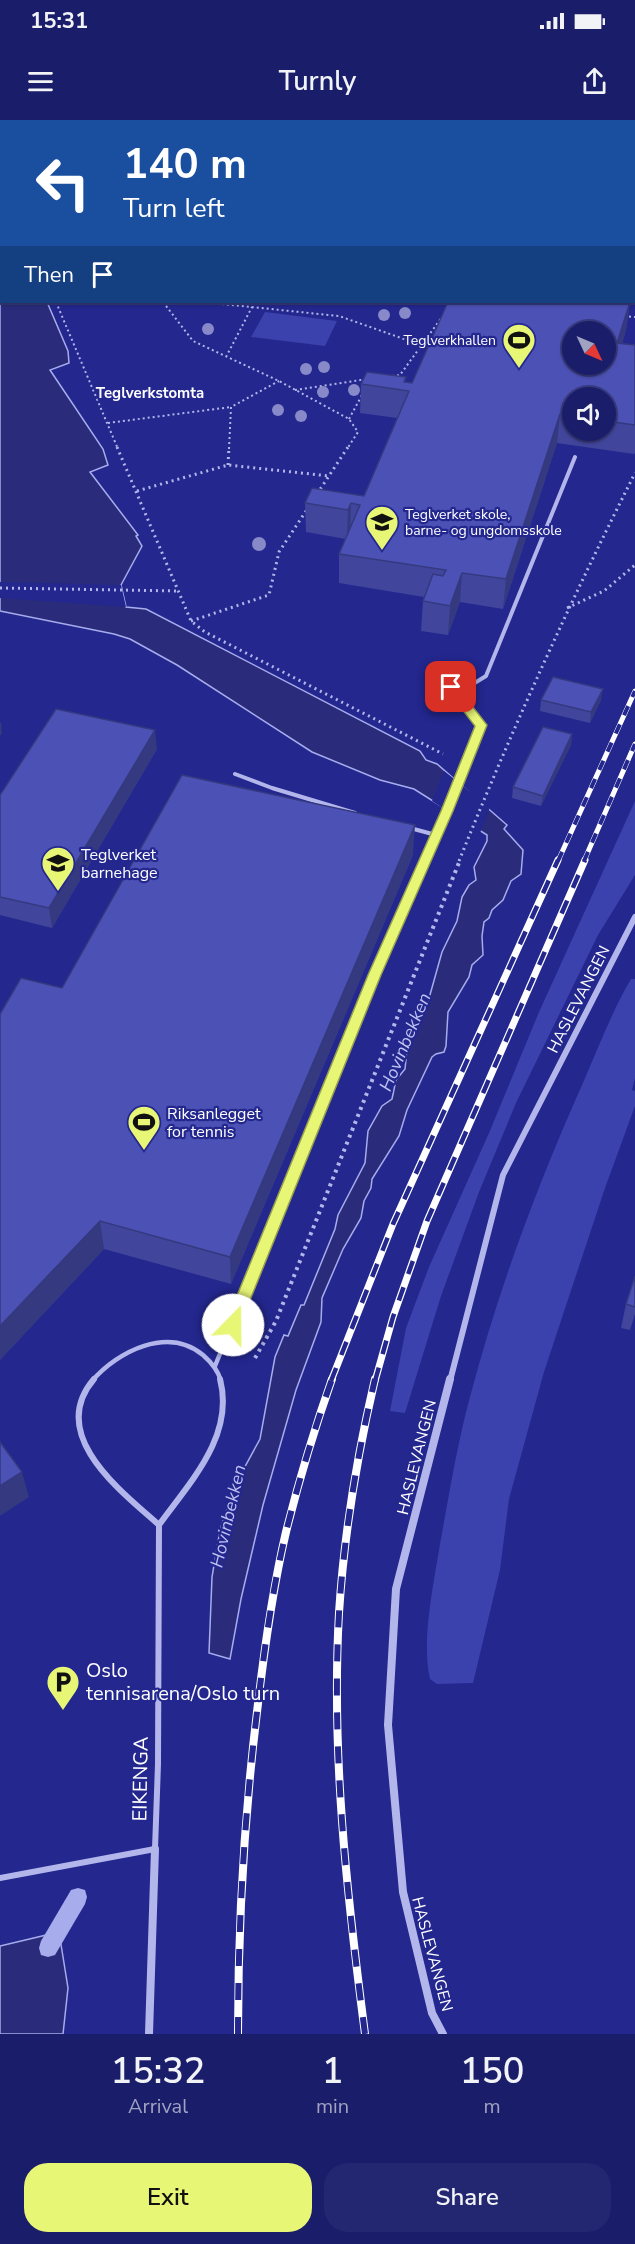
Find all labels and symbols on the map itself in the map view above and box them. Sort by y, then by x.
north arrow [562,321,616,375]
sports icon: Teglverkhallen [501,322,537,369]
place label: Teglverkhallen [403,331,496,350]
district label: Teglverkstomta [96,383,204,403]
school or university icon: Teglverket skole, barne- og ungdomsskole [364,504,400,551]
place label: Teglverket skole, barne- og ungdomsskole [405,505,562,540]
pin [425,661,476,712]
place label: Teglverket barnehage [81,844,158,884]
school or university icon: Teglverket barnehage [40,845,76,892]
street label: HASLEVANGEN [542,942,615,1057]
water label: Hovinbekken [373,989,437,1095]
place label: Riksanlegget for tennis [167,1103,261,1143]
sports icon: Riksanlegget for tennis [126,1104,162,1151]
position arrow [201,1293,265,1357]
street label: HASLEVANGEN [392,1397,442,1517]
water label: Hovinbekken [205,1462,251,1570]
place label: Oslo tennisarena/Oslo turn [86,1657,280,1707]
parking icon: Oslo tennisarena/Oslo turn [45,1664,81,1711]
street label: EIKENGA [126,1736,155,1822]
street label: HASLEVANGEN [406,1894,458,2014]

